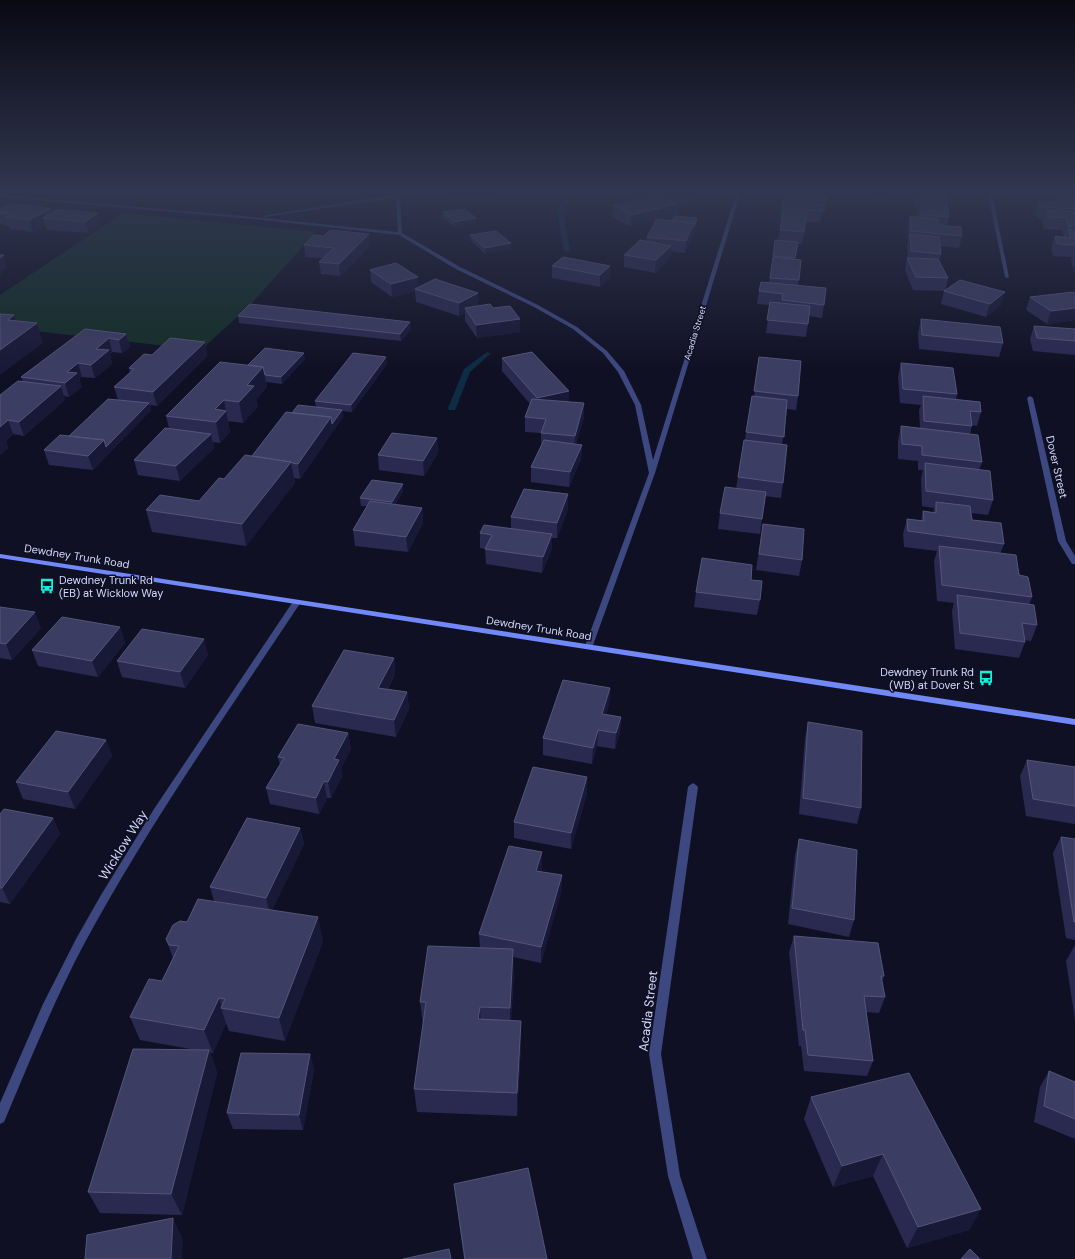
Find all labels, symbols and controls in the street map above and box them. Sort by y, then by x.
street label: Acadia Street [681,304,709,362]
street label: Dover Street [1043,434,1071,500]
street label: Dewdney Trunk Road [23,541,131,571]
place label: Dewdney Trunk Rd (EB) at Wicklow Way [59,573,163,600]
bus stop icon: Dewdney Trunk Rd (EB) at Wicklow Way [38,577,56,595]
street label: Dewdney Trunk Road [485,613,593,643]
place label: Dewdney Trunk Rd (WB) at Dover St [880,665,974,692]
bus stop icon: Dewdney Trunk Rd (WB) at Dover St [977,669,995,687]
street label: Wicklow Way [95,807,151,883]
street label: Acadia Street [635,970,661,1052]

